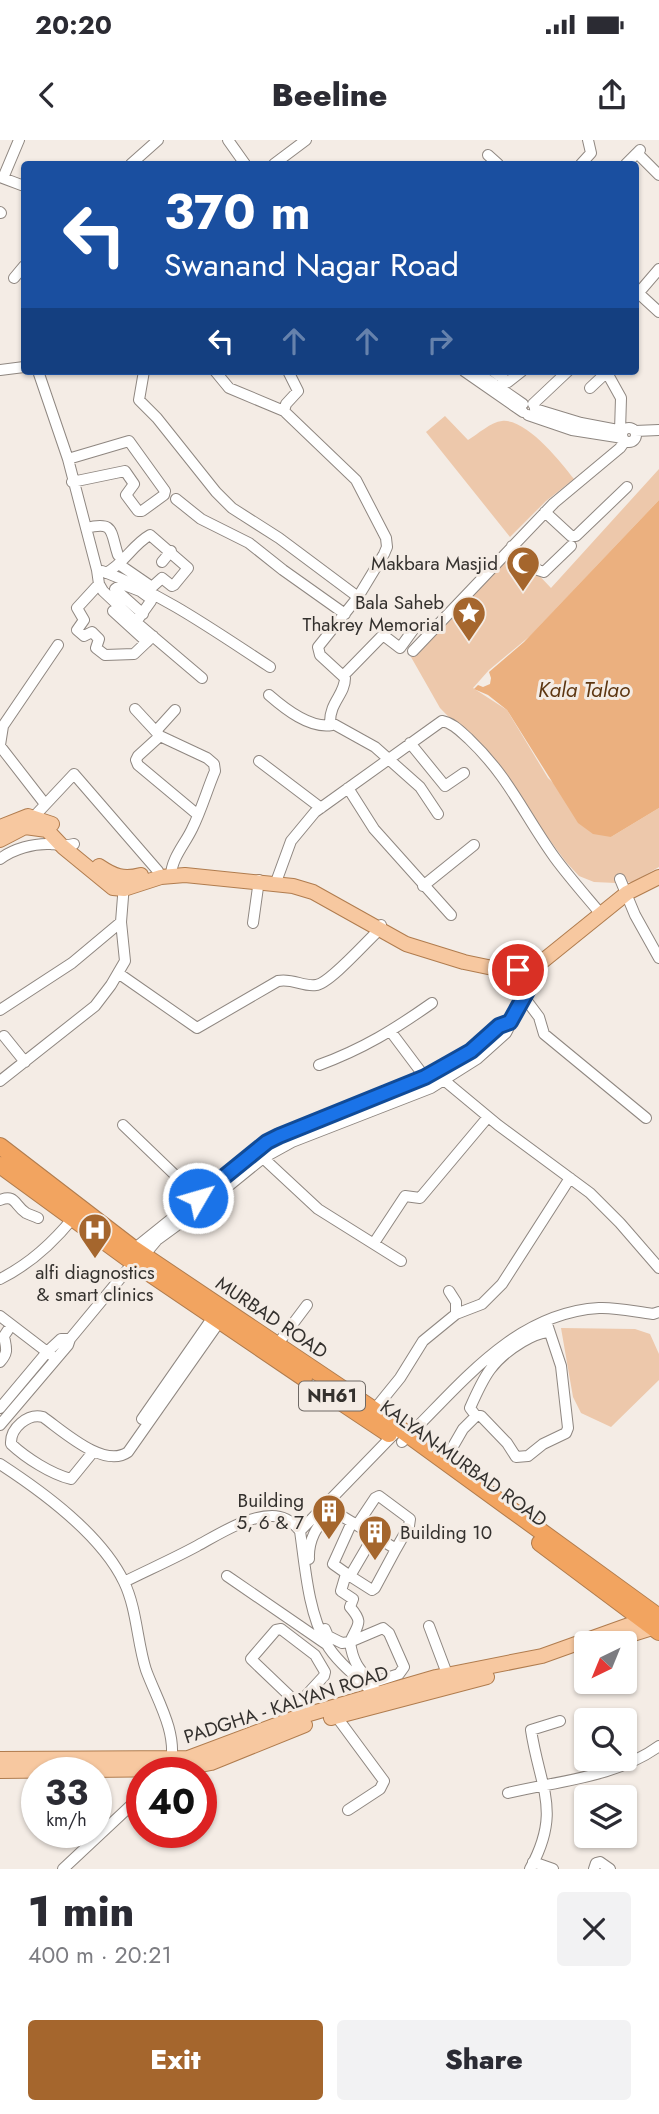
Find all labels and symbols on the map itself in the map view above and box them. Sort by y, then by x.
mosque icon: Makbara Masjid [504,544,542,593]
place label: Makbara Masjid [371,550,498,577]
place label: Bala Saheb Thakrey Memorial [303,589,444,638]
place icon: Bala Saheb Thakrey Memorial [450,594,488,643]
water label: Kala Talao [538,675,630,705]
pin [488,940,548,1000]
position arrow [161,1161,235,1235]
hospital icon: alfi diagnostics & smart clinics [76,1211,114,1260]
place label: alfi diagnostics & smart clinics [35,1259,155,1308]
street label: MURBAD ROAD [210,1270,333,1365]
road number: NH61 [299,1381,365,1410]
street label: KALYAN-MURBAD ROAD [375,1394,553,1533]
place label: Building 5, 6 & 7 [237,1487,304,1536]
building icon: Building 5, 6 & 7 [310,1492,348,1541]
building icon: Building 10 [356,1513,394,1562]
place label: Building 10 [400,1519,492,1546]
north arrow [574,1631,637,1694]
street label: PADGHA - KALYAN ROAD [180,1659,392,1750]
speed limit sign: 40 [126,1757,217,1848]

